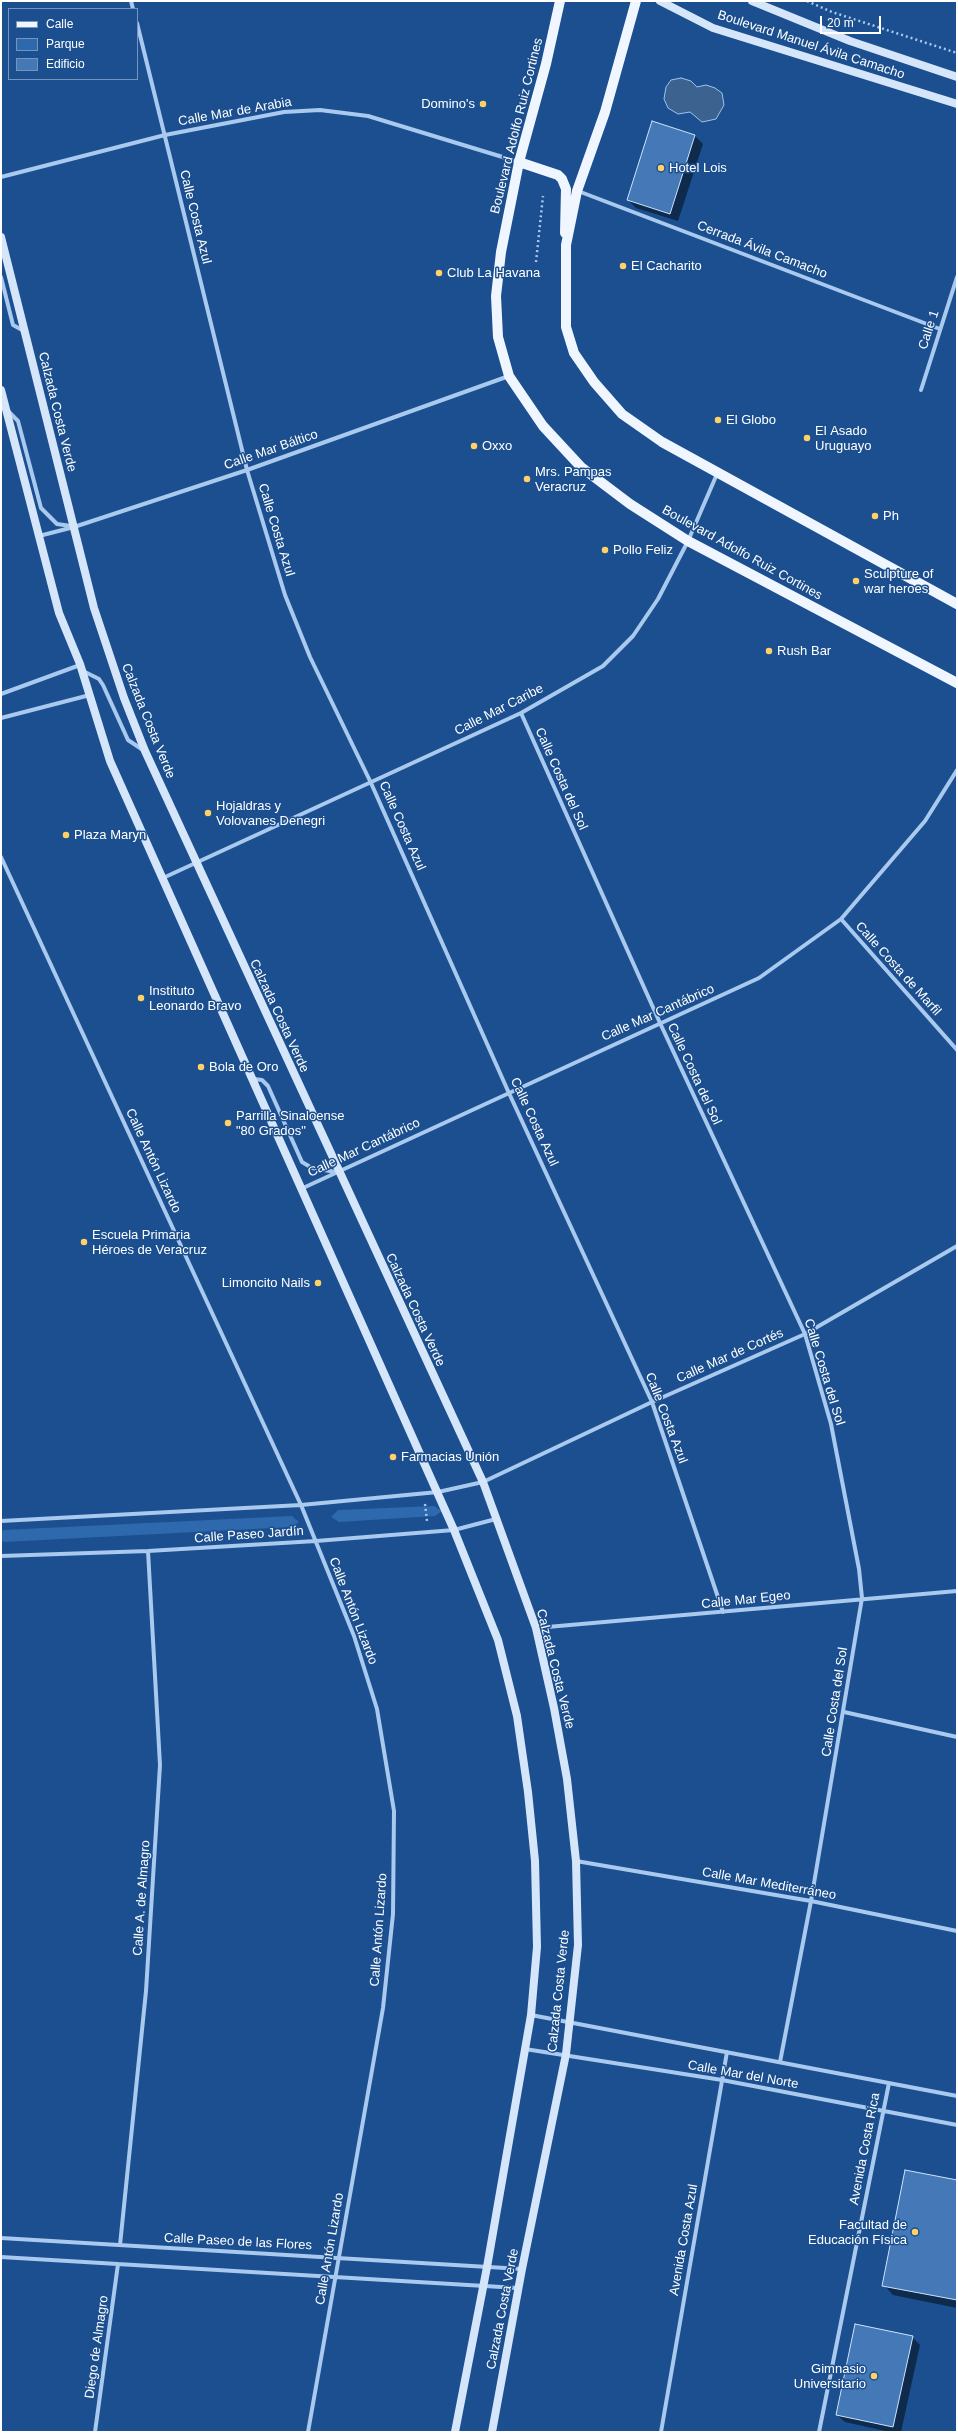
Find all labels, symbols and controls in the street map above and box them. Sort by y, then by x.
street label: Boulevard Manuel Ávila Camacho [715,7,907,83]
legend [8,8,138,80]
scale bar [822,8,883,34]
text: 20 m [827,16,854,30]
text: Calle [46,17,73,31]
street label: Boulevard Adolfo Ruiz Cortines [488,36,546,216]
text: Parque [46,37,85,51]
text: Edificio [46,57,85,71]
street label: Calle Mar de Arabia [177,94,293,130]
place label: Domino's [421,96,475,112]
marker: Domino's [478,99,488,109]
place label: Hotel Lois [669,160,727,176]
marker: Hotel Lois [656,163,666,173]
street label: Calle Costa Azul [176,168,214,266]
street label: Cerrada Ávila Camacho [695,218,829,282]
place label: El Cacharito [631,258,702,274]
marker: El Cacharito [618,261,628,271]
place label: Club La Havana [447,265,540,281]
marker: Club La Havana [434,268,444,278]
street label: Calle 1 [915,308,943,352]
street label: Calzada Costa Verde [35,351,79,473]
place label: El Globo [726,412,776,428]
marker: El Globo [713,415,723,425]
place label: El Asado Uruguayo [815,423,871,454]
street label: Calle Mar Báltico [222,427,320,473]
marker: El Asado Uruguayo [802,433,812,443]
place label: Oxxo [482,438,512,454]
marker: Oxxo [469,441,479,451]
place label: Mrs. Pampas Veracruz [535,464,612,495]
marker: Mrs. Pampas Veracruz [522,474,532,484]
street label: Calle Costa Azul [254,482,298,578]
street label: Boulevard Adolfo Ruiz Cortines [659,502,825,604]
place label: Ph [883,508,899,524]
marker: Ph [870,511,880,521]
place label: Pollo Feliz [613,542,673,558]
marker: Pollo Feliz [600,545,610,555]
place label: Sculpture of war heroes [864,566,933,597]
marker: Sculpture of war heroes [851,576,861,586]
place label: Rush Bar [777,643,831,659]
marker: Rush Bar [764,646,774,656]
street label: Calzada Costa Verde [118,661,178,781]
street label: Calle Mar Caribe [452,681,546,739]
street label: Calle Costa del Sol [531,725,591,833]
street label: Calle Costa Azul [375,779,429,873]
place label: Hojaldras y Volovanes Denegri [216,798,325,829]
marker: Hojaldras y Volovanes Denegri [203,808,213,818]
place label: Plaza Maryn [74,827,146,843]
marker: Plaza Maryn [61,830,71,840]
street label: Calle Costa de Marfil [852,919,944,1019]
street label: Calzada Costa Verde [246,957,312,1075]
street label: Calle Mar Cantábrico [599,981,717,1045]
place label: Instituto Leonardo Bravo [149,983,242,1014]
marker: Instituto Leonardo Bravo [136,993,146,1003]
street label: Calle Costa del Sol [664,1021,724,1127]
place label: Bola de Oro [209,1059,278,1075]
marker: Bola de Oro [196,1062,206,1072]
street label: Calle Costa Azul [507,1075,561,1169]
street label: Calle Antón Lizardo [122,1106,184,1216]
place label: Parrilla Sinaloense "80 Grados" [236,1108,344,1139]
street label: Calle Mar Cantábrico [305,1115,423,1181]
marker: Parrilla Sinaloense "80 Grados" [223,1118,233,1128]
place label: Escuela Primaria Héroes de Veracruz [92,1227,207,1258]
marker: Escuela Primaria Héroes de Veracruz [79,1237,89,1247]
street label: Calzada Costa Verde [382,1251,448,1369]
place label: Limoncito Nails [222,1275,310,1291]
marker: Limoncito Nails [313,1278,323,1288]
street label: Calle Costa del Sol [800,1317,848,1427]
street label: Calle Mar de Cortés [674,1325,786,1387]
street label: Calle Costa Azul [641,1370,691,1466]
place label: Farmacias Unión [401,1449,499,1465]
marker: Farmacias Unión [388,1452,398,1462]
street label: Calle Paseo Jardín [194,1523,304,1547]
street label: Calle Antón Lizardo [325,1555,381,1667]
street label: Calle Mar Egeo [701,1588,791,1612]
street label: Calzada Costa Verde [533,1608,577,1730]
street label: Calle Costa del Sol [819,1646,851,1758]
street label: Calle A. de Almagro [130,1840,154,1956]
street label: Calle Mar Mediterráneo [701,1865,837,1903]
street label: Calle Antón Lizardo [367,1873,391,1987]
street label: Calzada Costa Verde [545,1929,573,2053]
street label: Calle Mar del Norte [687,2058,799,2092]
street label: Avenida Costa Rica [846,2092,884,2206]
street label: Avenida Costa Azul [666,2183,702,2297]
street label: Calle Antón Lizardo [312,2192,348,2306]
place label: Facultad de Educación Física [808,2217,907,2248]
marker: Facultad de Educación Física [910,2227,920,2237]
street label: Calle Paseo de las Flores [164,2230,312,2254]
street label: Calzada Costa Verde [484,2247,522,2371]
street label: Diego de Almagro [82,2294,112,2400]
place label: Gimnasio Universitario [794,2361,866,2392]
marker: Gimnasio Universitario [869,2371,879,2381]

